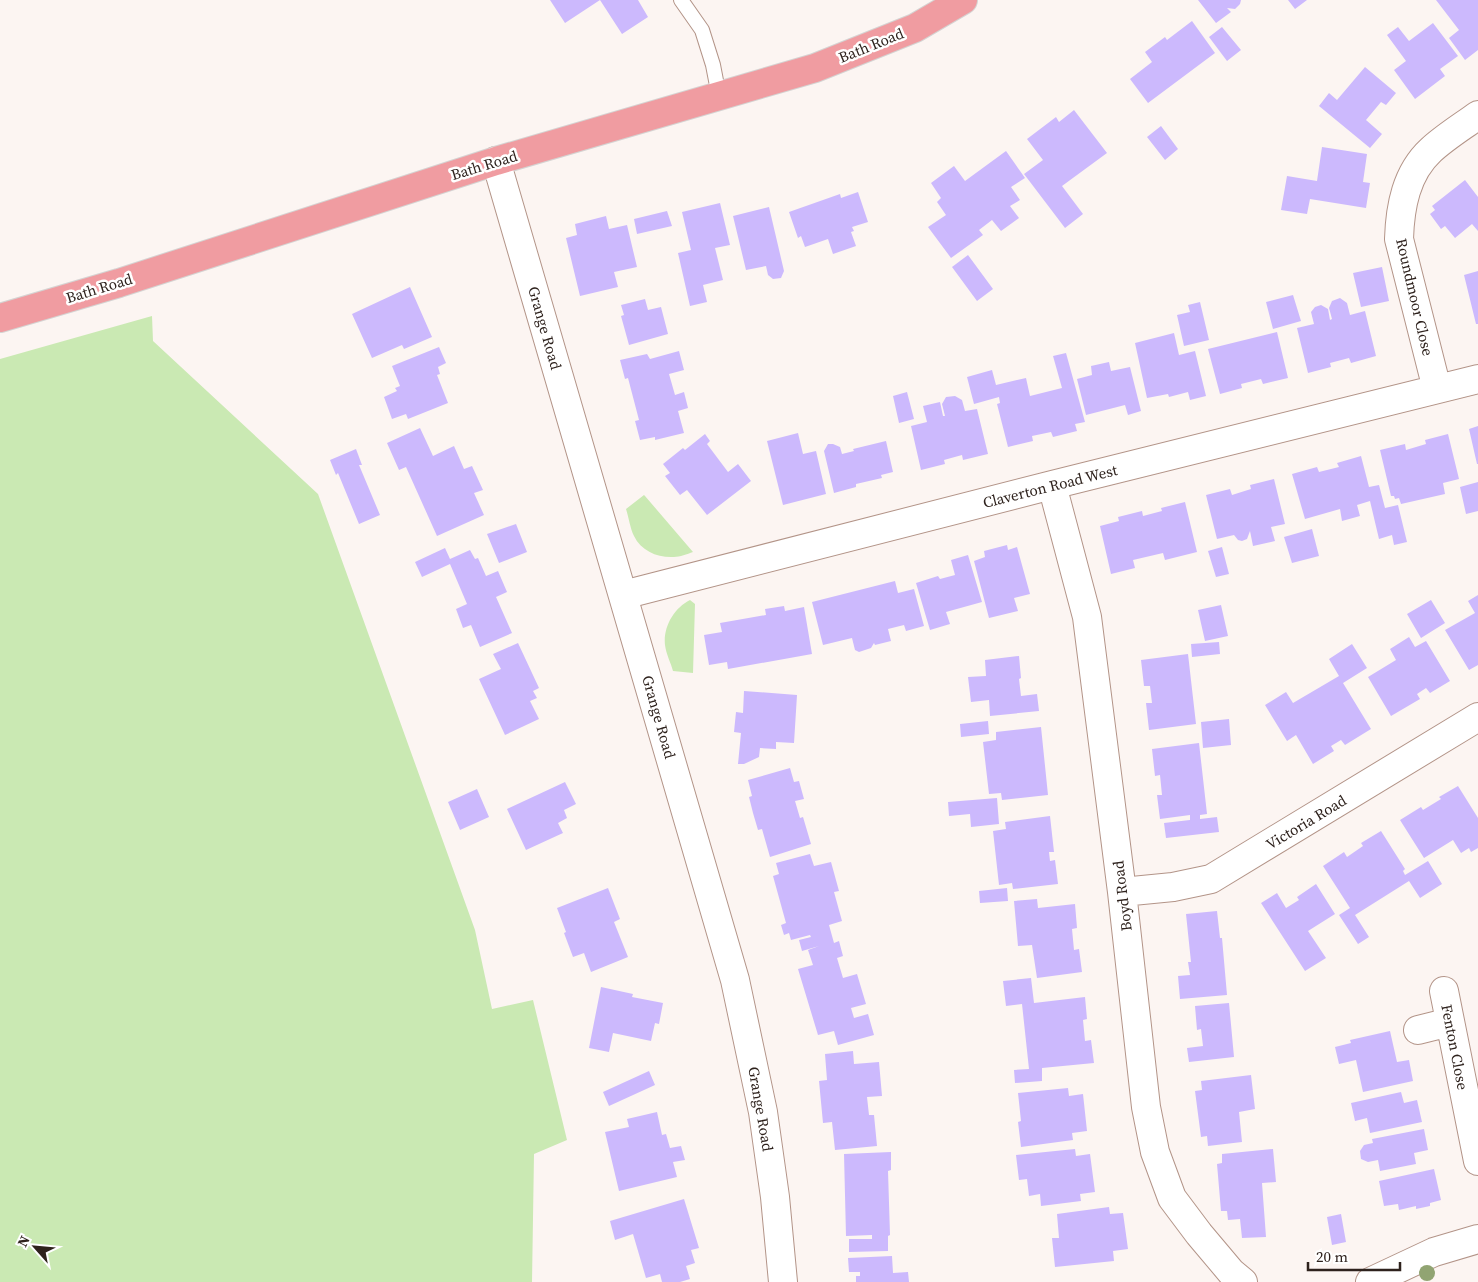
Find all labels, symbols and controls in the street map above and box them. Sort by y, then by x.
street label: Bath Road [835,22,907,68]
street label: Bath Road [448,145,520,185]
street label: Roundmoor Close [1391,236,1439,358]
street label: Bath Road [63,268,135,308]
street label: Grange Road [523,284,567,373]
street label: Claverton Road West [981,459,1120,513]
street label: Grange Road [637,673,681,762]
street label: Victoria Road [1262,789,1351,854]
street label: Boyd Road [1107,859,1137,932]
street label: Fenton Close [1436,1002,1474,1092]
street label: Grange Road [743,1065,779,1154]
north arrow [10,1222,60,1272]
text: N [12,1232,35,1250]
scale bar [1308,1240,1400,1272]
text: 20 m [1316,1246,1348,1267]

